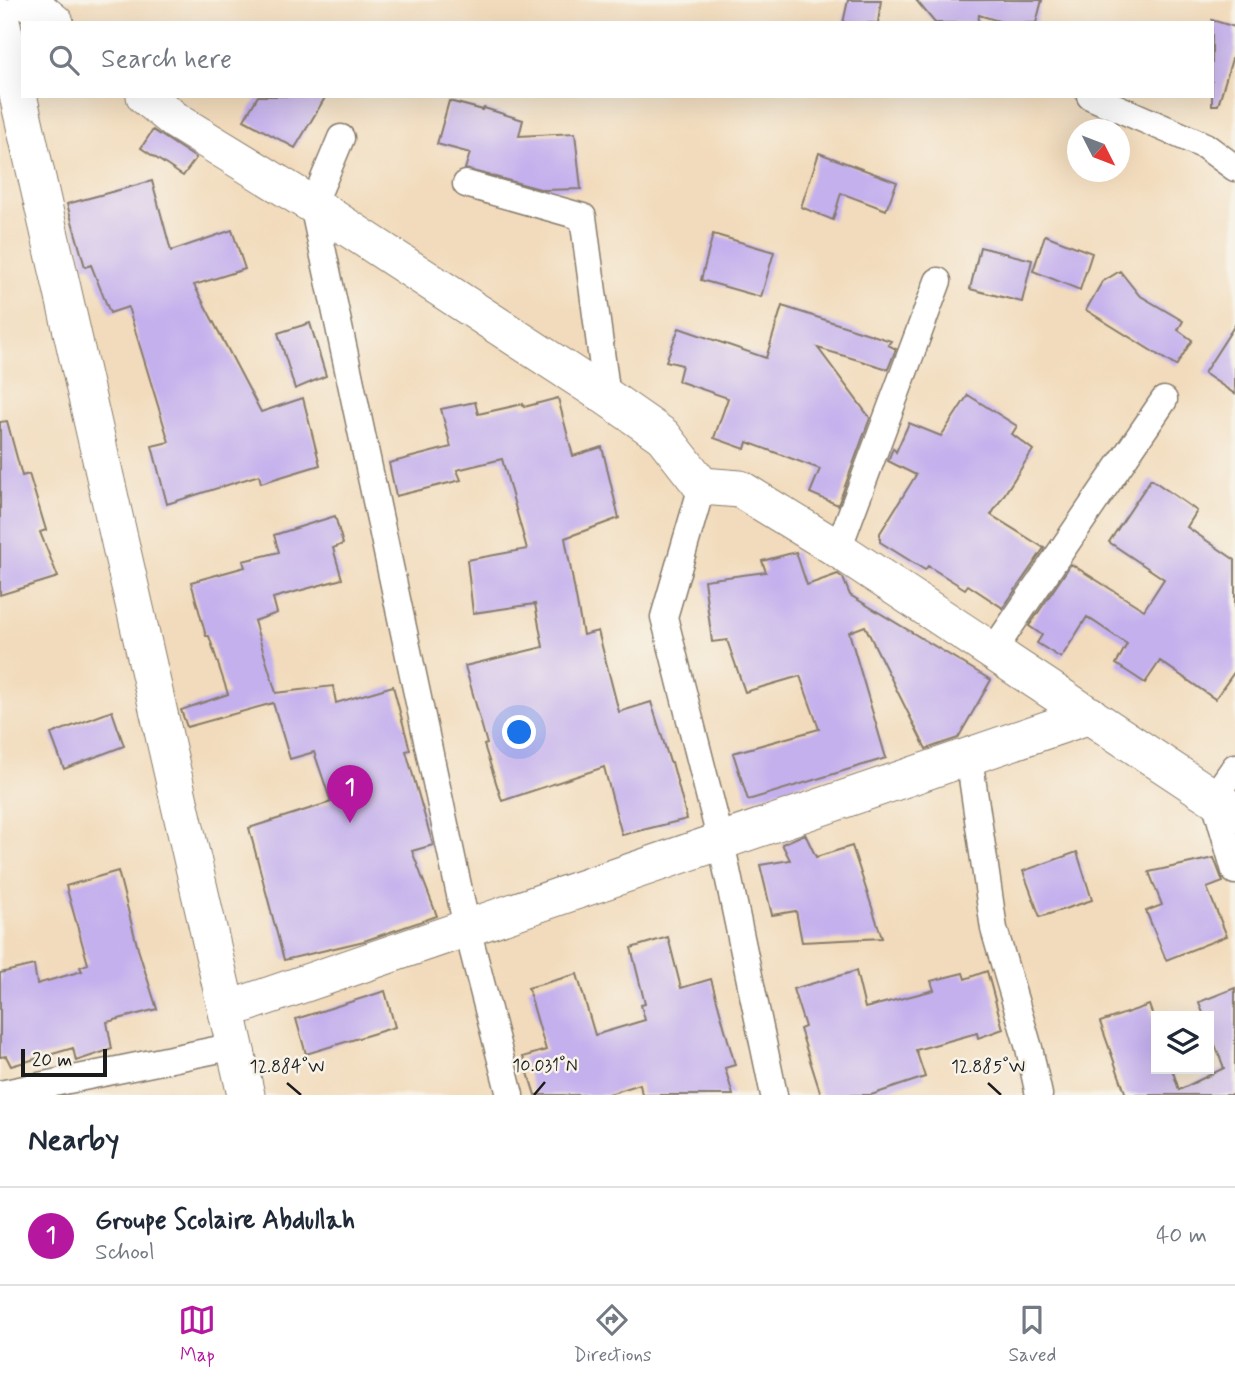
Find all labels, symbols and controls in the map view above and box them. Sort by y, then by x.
search box [21,21,1214,98]
icon: search [45,41,83,79]
text: Search here [101,43,232,77]
north arrow [1067,119,1130,182]
your location [502,715,536,749]
pin: 1 [327,765,373,823]
map controls [1151,1011,1214,1074]
button: layers [1151,1011,1214,1074]
scale bar [21,1046,107,1078]
text: 20 m [32,1048,72,1073]
text: 10.031°N [512,1054,578,1078]
text: 12.884°W [250,1055,324,1079]
text: 12.885°W [951,1055,1025,1079]
text: Nearby [28,1121,119,1160]
text: Groupe Scolaire Abdullah [95,1204,355,1238]
text: 1 [46,1221,56,1251]
text: 40 m [1156,1221,1207,1251]
text: School [95,1238,155,1268]
tab: Map [178,1301,216,1368]
tab: Directions [573,1301,652,1368]
tab: Saved [1008,1301,1056,1368]

